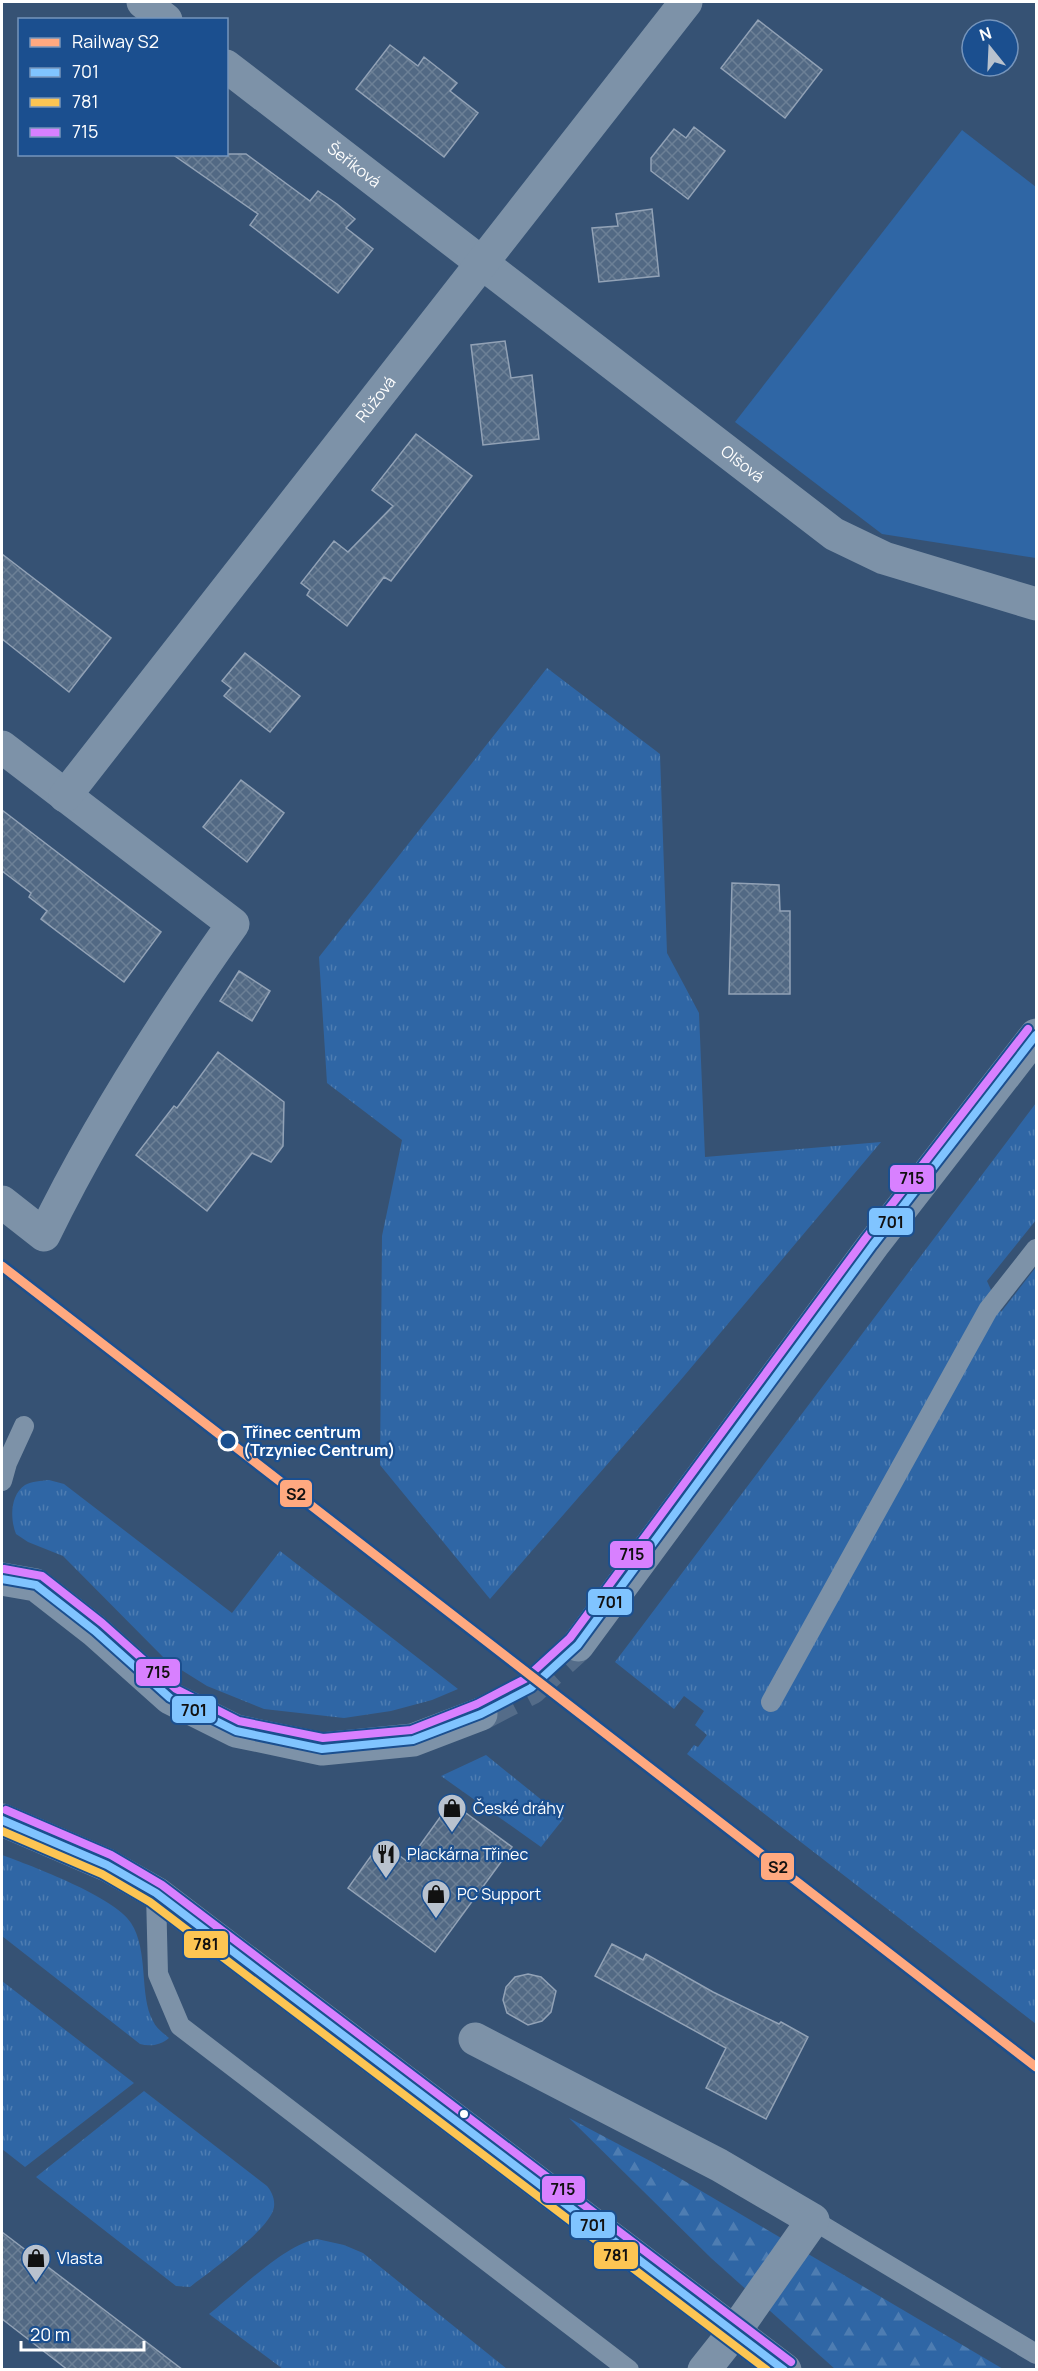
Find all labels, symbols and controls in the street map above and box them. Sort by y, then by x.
legend [18,18,228,156]
north arrow [960,18,1020,78]
text: N [976,21,994,46]
text: Railway S2 [72,29,159,53]
text: 701 [72,59,99,83]
text: 781 [72,89,99,113]
text: 715 [72,119,98,143]
street label: Šeříková [323,137,386,193]
street label: Růžová [350,371,401,427]
street label: Olšová [716,440,769,487]
line badge: 715 [889,1164,935,1193]
text: 715 [900,1167,924,1189]
line badge: 701 [868,1207,914,1236]
text: 701 [878,1211,904,1233]
place label: Třinec centrum (Trzyniec Centrum) [243,1421,395,1461]
marker: Třinec centrum (Trzyniec Centrum) [218,1431,238,1451]
line badge: S2 [279,1479,313,1508]
text: S2 [286,1483,306,1505]
line badge: 715 [609,1540,654,1569]
text: 715 [620,1543,644,1565]
line badge: 701 [587,1588,633,1616]
text: 701 [597,1591,623,1613]
line badge: 715 [135,1658,181,1687]
text: 715 [146,1661,170,1683]
line badge: 701 [171,1695,217,1724]
text: 701 [181,1699,207,1721]
shop icon: České dráhy [436,1792,468,1834]
place label: České dráhy [473,1797,565,1819]
restaurant icon: Plackárna Třinec [370,1838,402,1880]
place label: Plackárna Třinec [407,1843,528,1865]
line badge: S2 [760,1852,795,1881]
text: S2 [768,1856,788,1878]
shop icon: PC Support [420,1878,452,1920]
place label: PC Support [457,1883,541,1905]
line badge: 781 [183,1930,229,1959]
text: 781 [193,1933,219,1955]
unlabelled marker [458,2108,470,2120]
line badge: 715 [541,2175,586,2204]
text: 715 [551,2178,575,2200]
line badge: 701 [570,2211,616,2239]
text: 701 [580,2214,606,2236]
line badge: 781 [593,2241,639,2270]
shop icon: Vlasta [20,2242,52,2284]
text: 781 [603,2244,629,2266]
place label: Vlasta [57,2247,103,2269]
scale bar [21,2314,144,2352]
text: 20 m [30,2322,70,2346]

